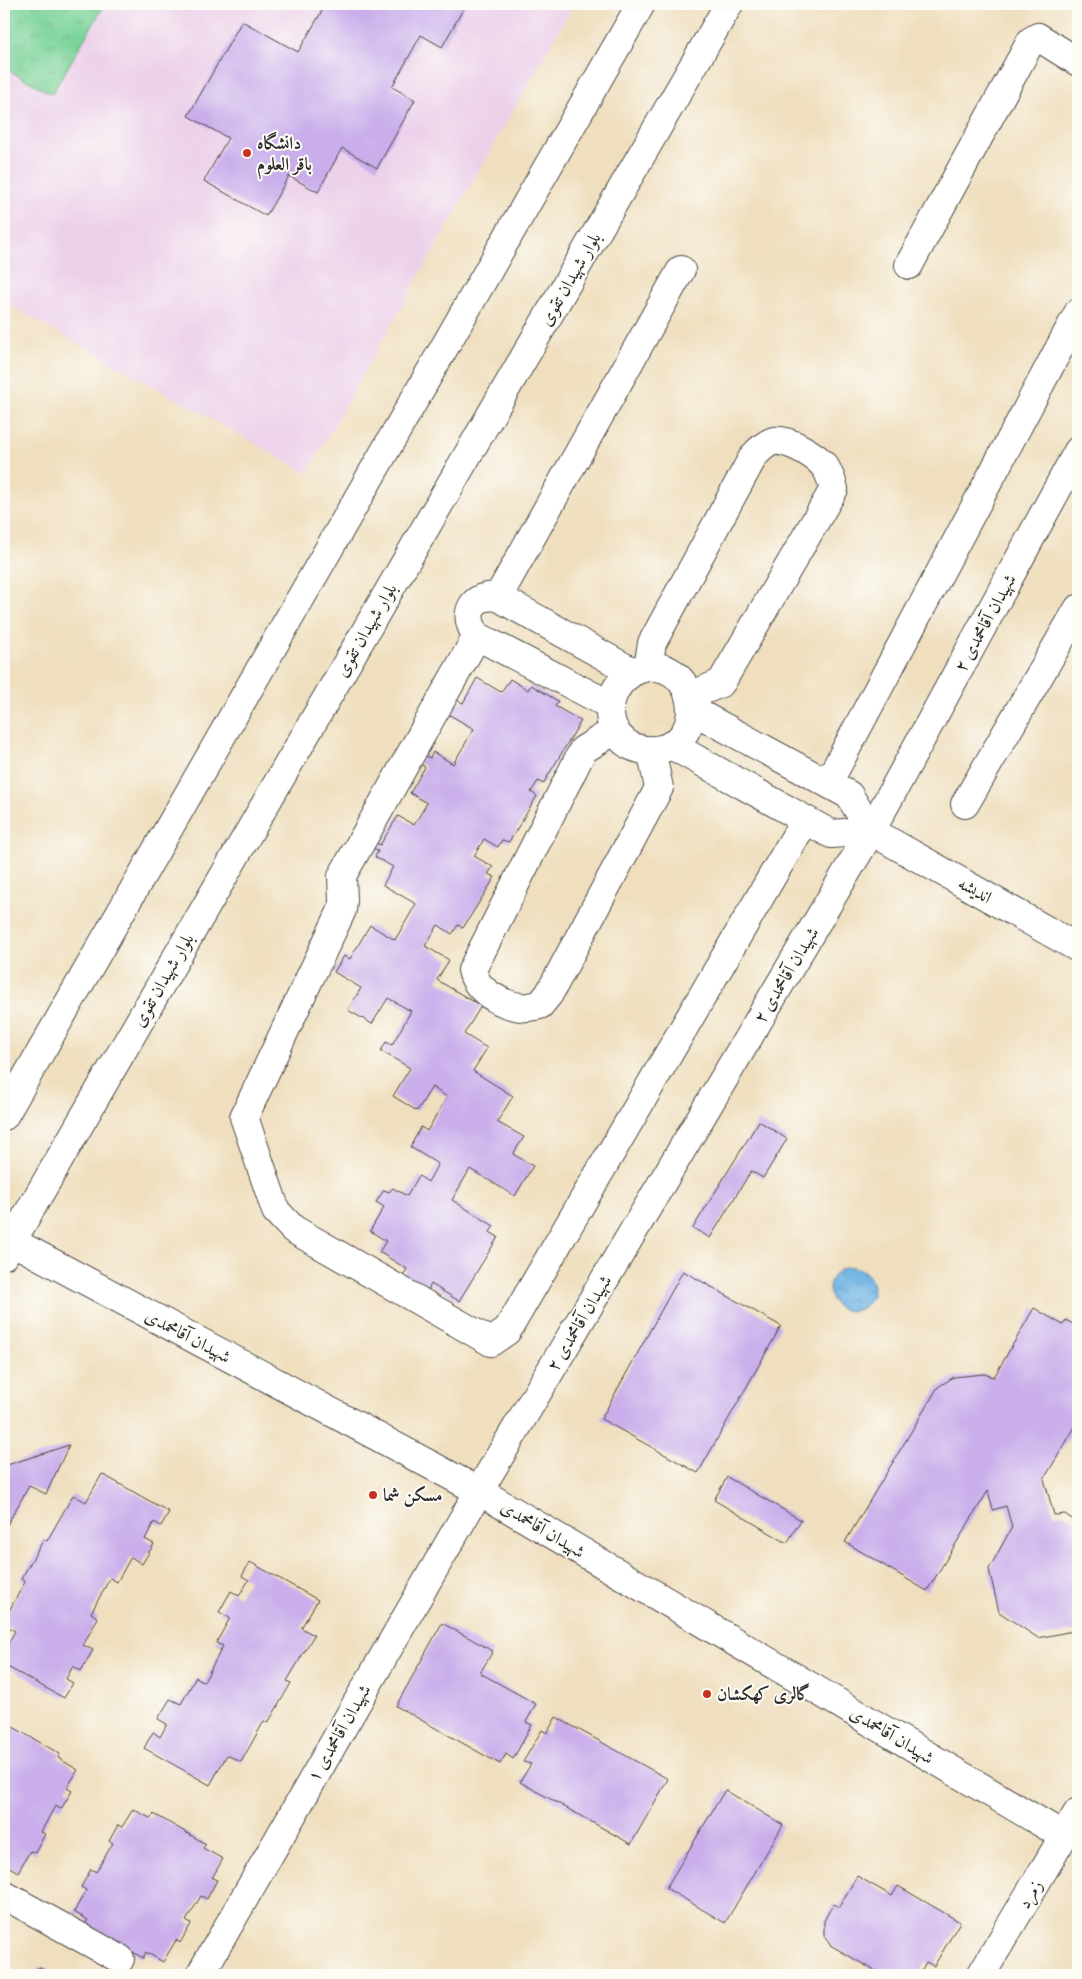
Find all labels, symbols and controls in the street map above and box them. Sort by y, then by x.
place label: دانشگاه باقر العلوم [257,131,312,180]
marker: دانشگاه باقر العلوم [241,147,253,159]
street label: بلوار شهیدان تقوی [534,228,606,330]
street label: شهیدان آقامحمدی ۲ [949,570,1022,676]
street label: بلوار شهیدان تقوی [330,579,402,681]
street label: انديشه [954,872,996,908]
street label: شهیدان آقامحمدی ۲ [749,923,824,1028]
street label: بلوار شهیدان تقوی [127,929,199,1031]
street label: شهیدان آقامحمدی ۲ [542,1271,617,1376]
street label: شهیدان آقامحمدی [141,1304,235,1369]
place label: مسکن شما [383,1484,442,1507]
marker: مسکن شما [367,1489,379,1501]
street label: شهیدان آقامحمدی [496,1495,589,1564]
street label: شهیدان آقامحمدی ۱ [302,1680,377,1786]
place label: گالری کهکشان [717,1683,810,1705]
marker: گالری کهکشان [701,1688,713,1700]
street label: شهیدان آقامحمدی [845,1701,938,1770]
street label: زمرد [1013,1875,1049,1914]

